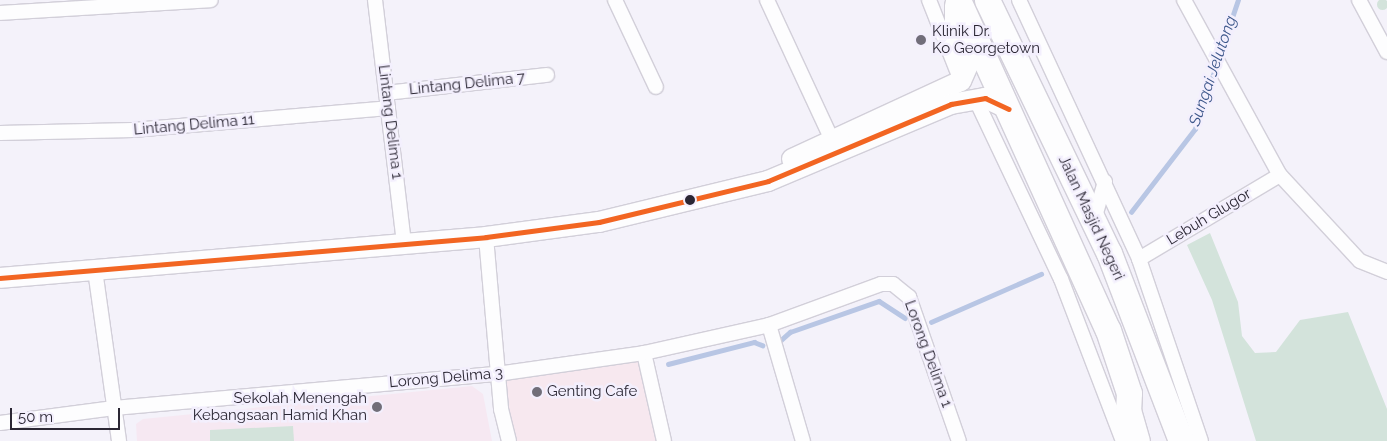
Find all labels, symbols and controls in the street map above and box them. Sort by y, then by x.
water label: Sungai Jelutong [1185,13,1241,129]
place label: Klinik Dr. Ko Georgetown [932,22,1040,57]
marker: Klinik Dr. Ko Georgetown [914,33,928,47]
street label: Lintang Delima 1 [374,64,406,180]
street label: Lintang Delima 7 [408,69,526,99]
street label: Lintang Delima 11 [133,111,255,139]
street label: Jalan Masjid Negeri [1054,153,1128,283]
street label: Lebuh Glugor [1164,185,1254,249]
unlabelled marker [685,195,695,205]
street label: Lorong Delima 1 [900,298,956,410]
street label: Lorong Delima 3 [388,364,504,392]
place label: Genting Cafe [547,383,637,401]
marker: Genting Cafe [531,386,543,398]
place label: Sekolah Menengah Kebangsaan Hamid Khan [193,389,367,424]
scale bar [12,398,122,430]
marker: Sekolah Menengah Kebangsaan Hamid Khan [371,401,383,413]
text: 50 m [18,408,53,426]

